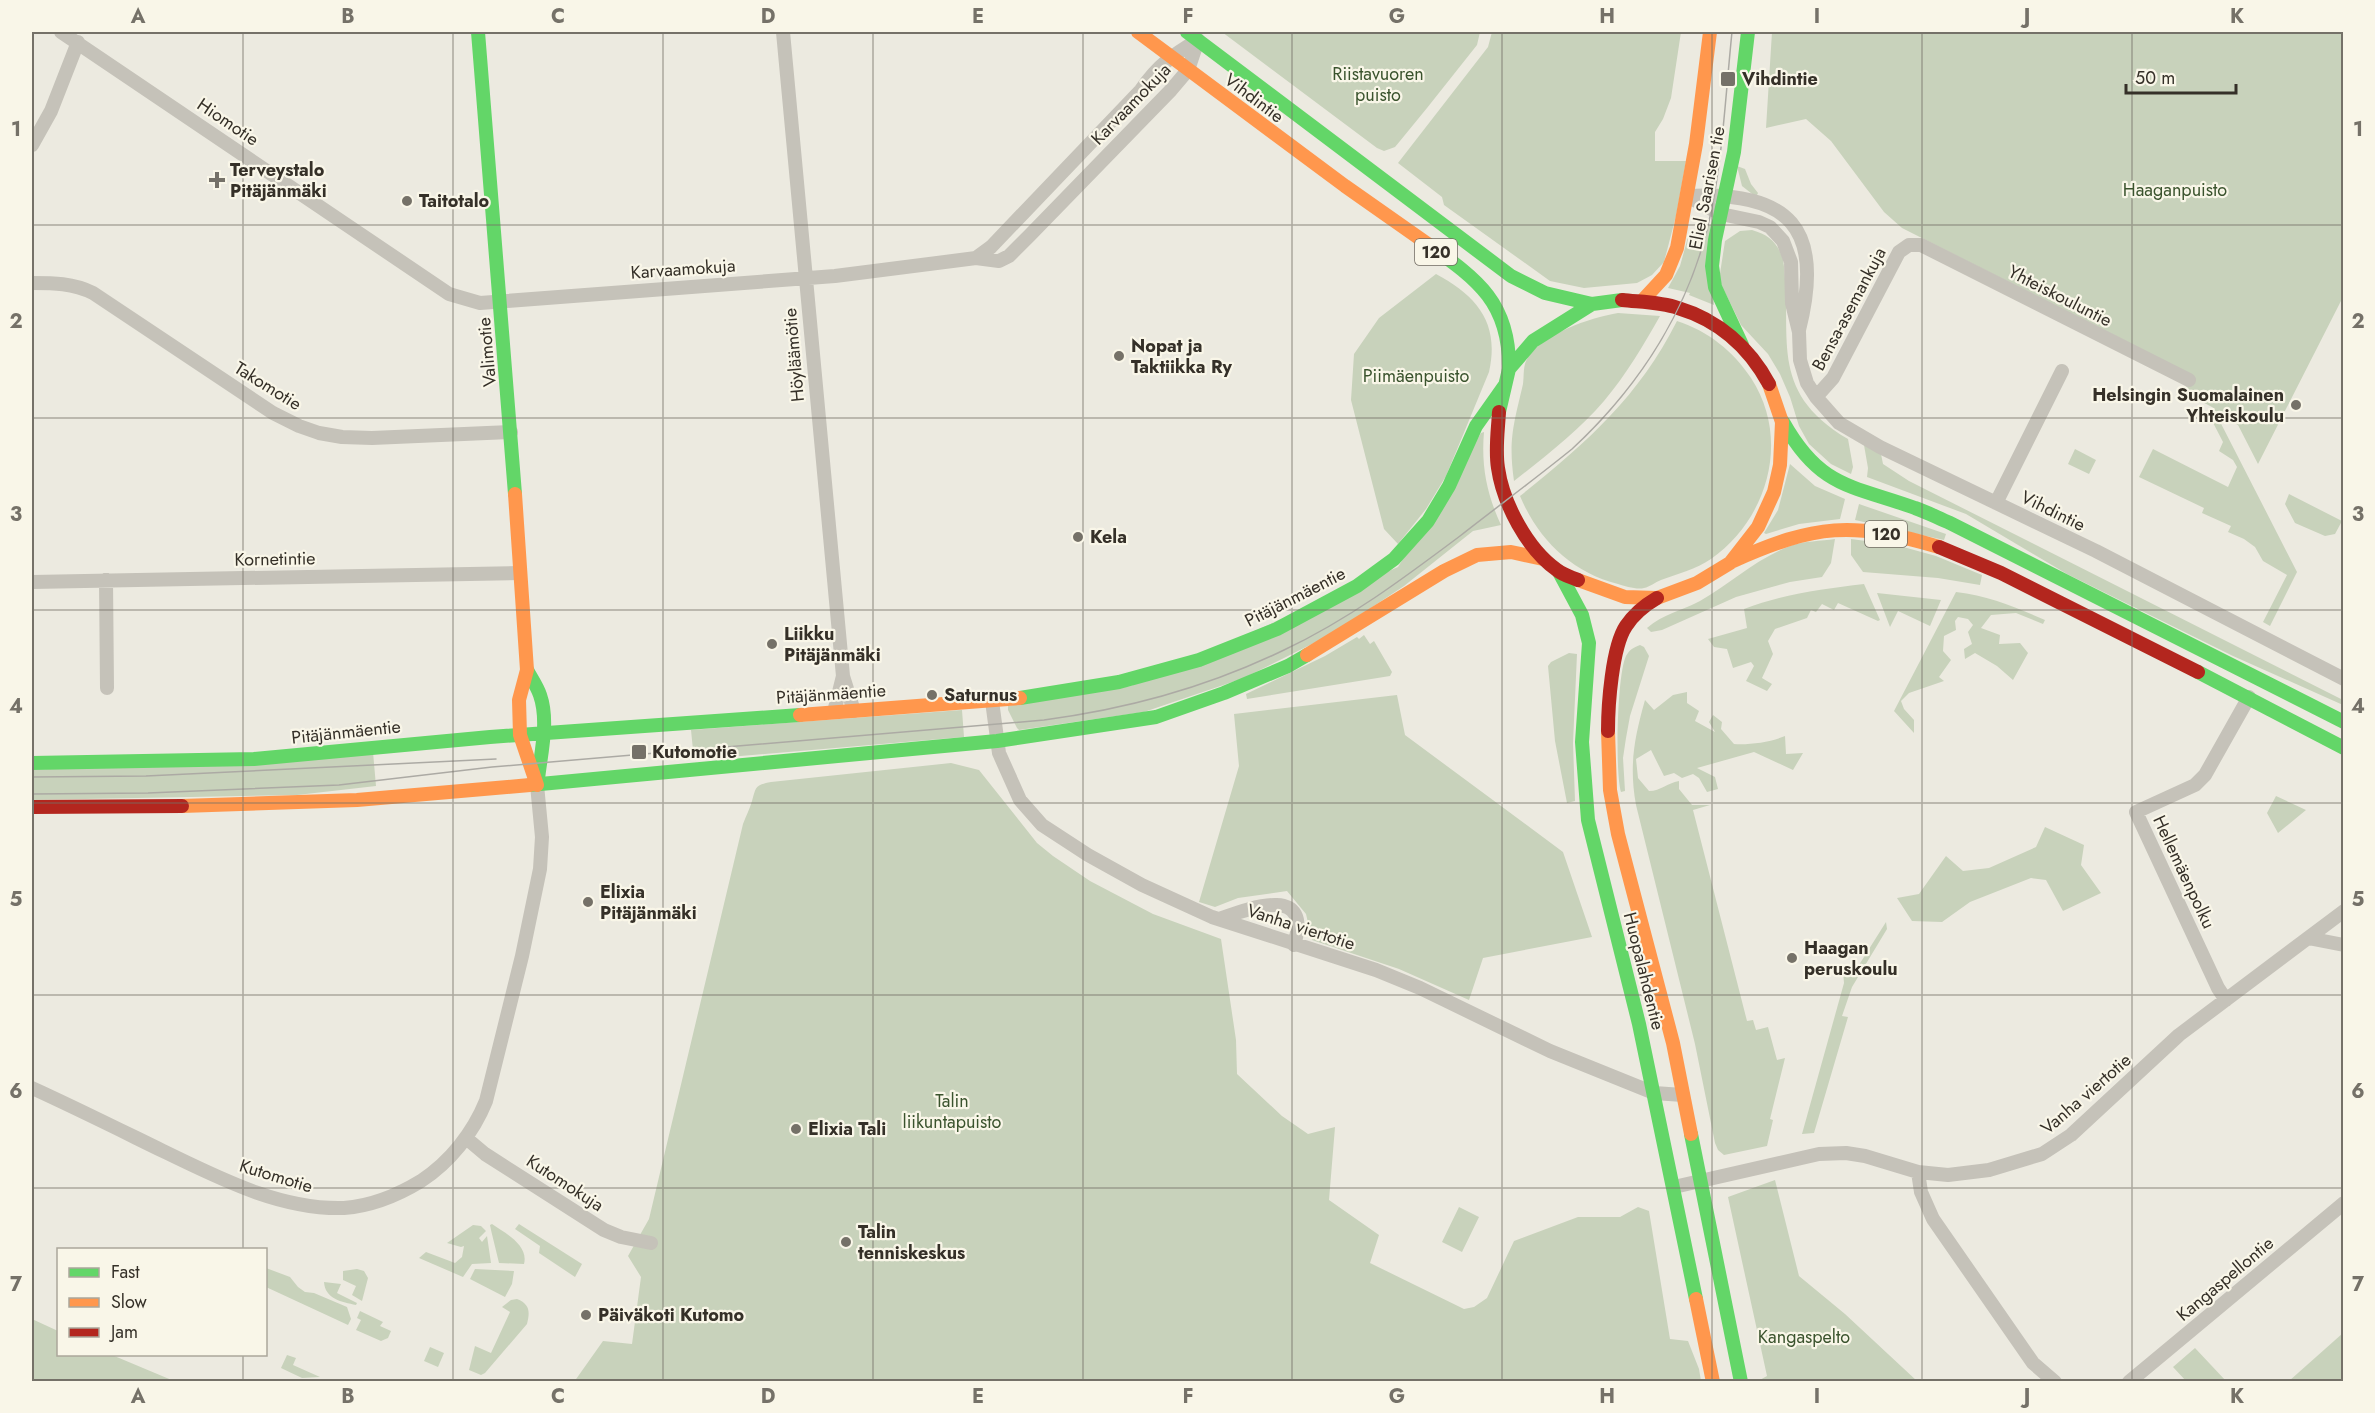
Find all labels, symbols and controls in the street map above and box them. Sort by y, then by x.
text: A [130,2,146,31]
text: B [341,2,355,31]
text: C [551,2,565,31]
text: D [761,2,775,31]
text: E [972,2,984,31]
text: F [1182,2,1194,31]
text: G [1389,2,1405,31]
text: H [1599,2,1615,31]
text: I [1814,2,1820,31]
text: J [2020,2,2030,31]
text: K [2230,2,2244,31]
street label: Karvaamokuja [1085,57,1177,151]
scale bar [2126,57,2236,95]
park label: Riistavuoren puisto [1332,61,1424,108]
text: 50 m [2135,65,2175,91]
place label: Vihdintie [1741,66,1818,92]
street label: Vihdintie [1219,67,1289,129]
marker: Vihdintie [1719,70,1737,88]
street label: Hiomotie [192,92,264,152]
text: 1 [11,115,21,144]
text: 1 [2353,115,2363,144]
street label: Eliel Saarisen tie [1682,124,1732,252]
place label: Terveystalo Pitäjänmäki [230,157,327,204]
marker: Terveystalo Pitäjänmäki [208,171,226,189]
park label: Haaganpuisto [2123,177,2227,203]
place label: Taitotalo [419,188,490,214]
marker: Taitotalo [400,194,414,208]
road number: 120 [1415,239,1457,265]
street label: Bensa-asemankuja [1806,243,1892,375]
street label: Karvaamokuja [630,252,736,286]
street label: Yhteiskouluntie [2004,259,2116,333]
text: 2 [9,307,23,336]
street label: Höyläämötie [777,307,811,403]
text: 2 [2351,307,2365,336]
street label: Valimotie [471,316,503,388]
place label: Nopat ja Taktiikka Ry [1131,333,1233,380]
marker: Nopat ja Taktiikka Ry [1112,349,1126,363]
street label: Takomotie [229,355,307,417]
park label: Piimäenpuisto [1363,363,1469,389]
place label: Helsingin Suomalainen Yhteiskoulu [2092,382,2284,429]
marker: Helsingin Suomalainen Yhteiskoulu [2289,398,2303,412]
street label: Vihdintie [2016,484,2090,538]
text: 3 [10,500,22,529]
text: 3 [2352,500,2364,529]
road number: 120 [1865,521,1907,547]
place label: Kela [1090,524,1127,550]
marker: Kela [1071,530,1085,544]
street label: Kornetintie [234,545,316,573]
street label: Pitäjänmäentie [1240,560,1350,634]
place label: Liikku Pitäjänmäki [784,621,881,668]
marker: Liikku Pitäjänmäki [765,637,779,651]
street label: Pitäjänmäentie [775,677,887,711]
place label: Saturnus [944,682,1017,708]
marker: Saturnus [925,688,939,702]
text: 4 [9,692,23,721]
text: 4 [2351,692,2365,721]
street label: Pitäjänmäentie [290,713,402,751]
place label: Kutomotie [652,739,737,765]
marker: Kutomotie [630,743,648,761]
street label: Hellemäenpolku [2146,811,2222,933]
place label: Elixia Pitäjänmäki [600,879,697,926]
text: 5 [10,885,23,914]
text: 5 [2352,885,2365,914]
marker: Elixia Pitäjänmäki [581,895,595,909]
street label: Vanha viertotie [1244,897,1358,957]
street label: Huopalahdentie [1617,909,1671,1033]
place label: Haagan peruskoulu [1804,935,1898,982]
marker: Haagan peruskoulu [1785,951,1799,965]
street label: Vanha viertotie [2035,1047,2137,1141]
text: 6 [9,1077,23,1106]
text: 6 [2351,1077,2365,1106]
park label: Talin liikuntapuisto [903,1088,1002,1135]
place label: Elixia Tali [808,1116,886,1142]
marker: Elixia Tali [789,1122,803,1136]
street label: Kutomokuja [521,1148,609,1218]
street label: Kutomotie [236,1153,316,1199]
place label: Talin tenniskeskus [858,1219,965,1266]
street label: Kangaspellontie [2171,1231,2279,1327]
marker: Talin tenniskeskus [839,1235,853,1249]
legend [57,1248,267,1356]
text: Fast [111,1259,140,1285]
text: 7 [10,1270,23,1299]
text: 7 [2352,1270,2365,1299]
text: Slow [111,1289,148,1315]
place label: Päiväkoti Kutomo [598,1302,745,1328]
marker: Päiväkoti Kutomo [579,1308,593,1322]
text: Jam [109,1319,138,1345]
park label: Kangaspelto [1758,1324,1850,1350]
text: A [130,1382,146,1411]
text: B [341,1382,355,1411]
text: C [551,1382,565,1411]
text: D [761,1382,775,1411]
text: E [972,1382,984,1411]
text: F [1182,1382,1194,1411]
text: G [1389,1382,1405,1411]
text: H [1599,1382,1615,1411]
text: I [1814,1382,1820,1411]
text: J [2020,1382,2030,1411]
text: K [2230,1382,2244,1411]

